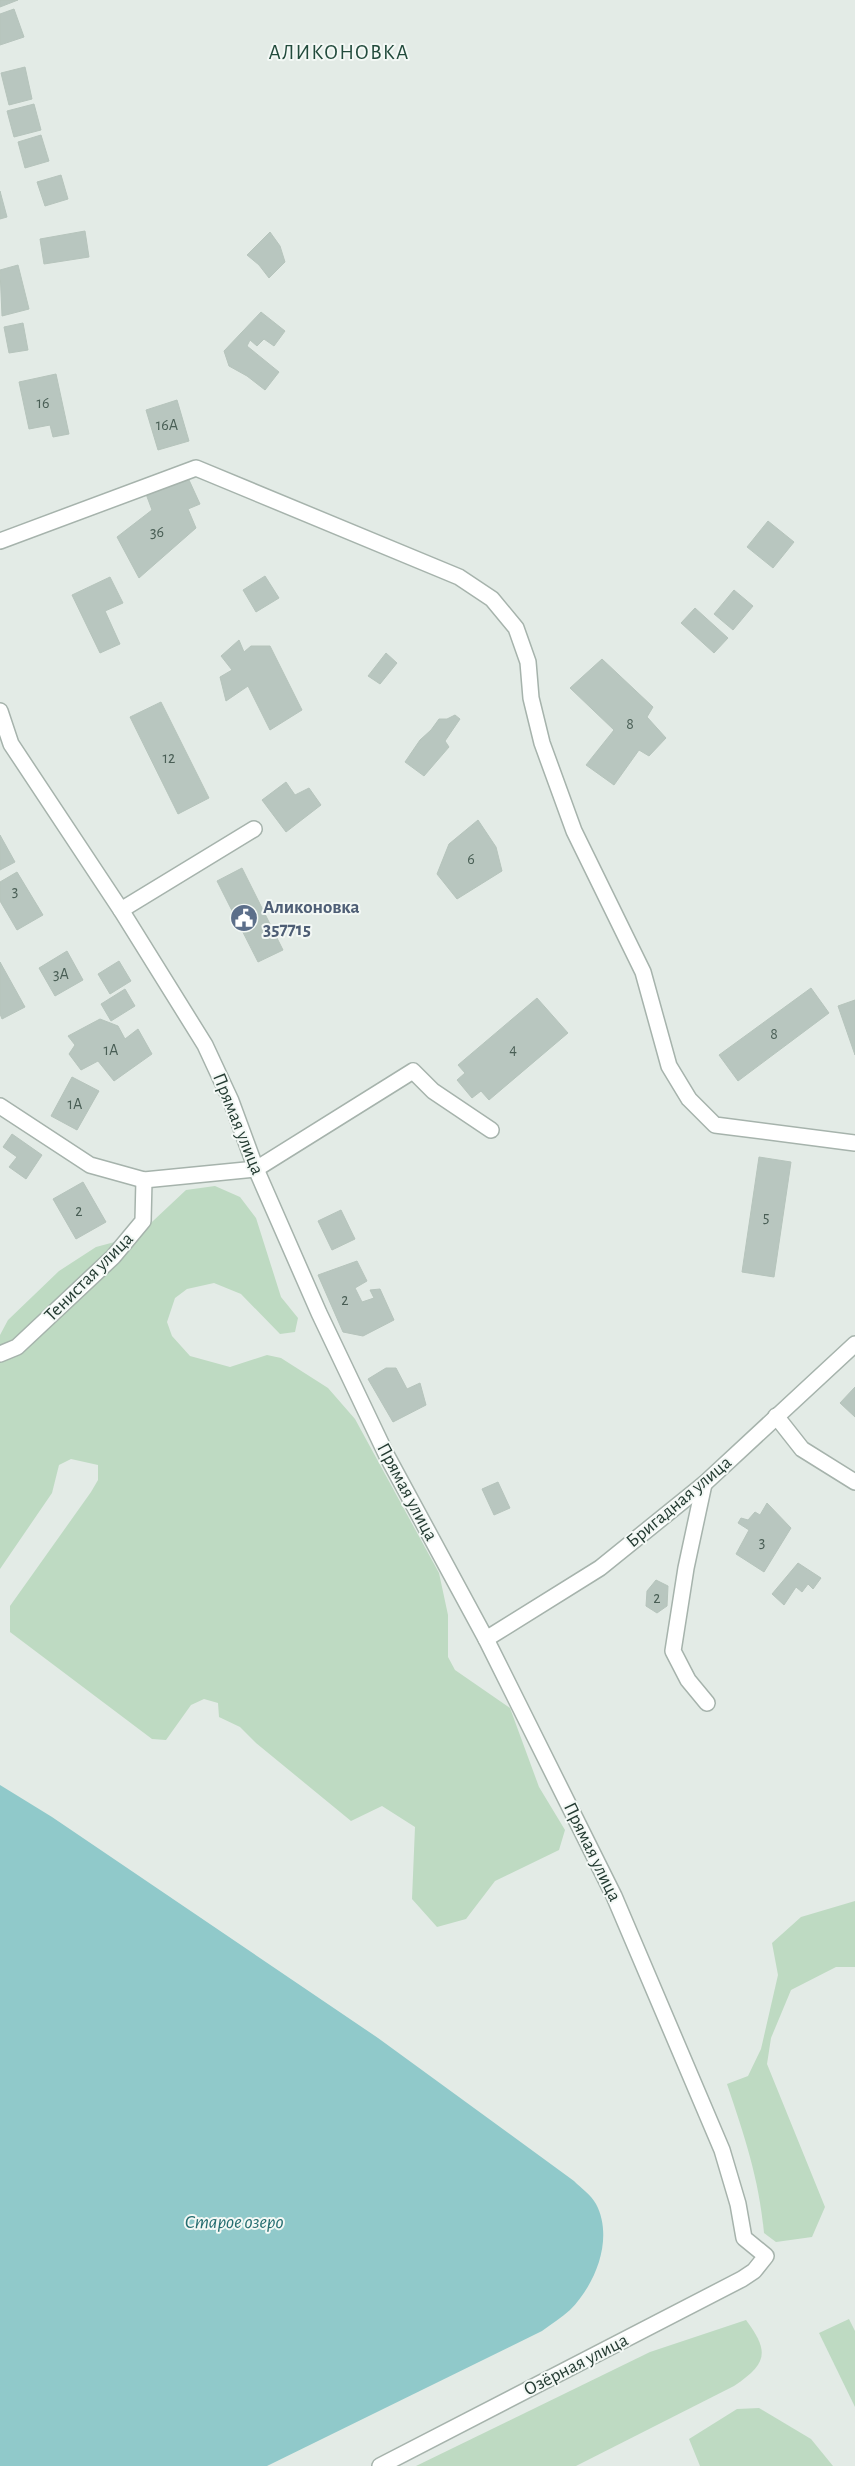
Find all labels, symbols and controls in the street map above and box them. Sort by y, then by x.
district label: АЛИКОНОВКА [269,42,409,63]
house number: 16 [36,395,50,411]
house number: 16А [156,417,179,433]
house number: 36 [150,524,164,540]
house number: 8 [626,716,634,732]
house number: 12 [163,750,175,766]
house number: 6 [467,851,475,867]
house number: 3 [12,883,18,899]
place label: Аликоновка 357715 [263,898,359,939]
public building icon: Аликоновка 357715 [229,903,259,933]
house number: 3А [53,966,70,982]
house number: 8 [770,1026,778,1042]
house number: 4 [509,1041,517,1057]
house number: 1А [104,1042,119,1058]
street label: Прямая улица [209,1070,267,1178]
house number: 1А [68,1096,83,1112]
house number: 2 [75,1203,83,1219]
house number: 5 [763,1209,769,1225]
street label: Тенистая улица [41,1229,137,1325]
house number: 2 [341,1292,349,1308]
street label: Прямая улица [373,1440,441,1544]
street label: Бригадная улица [623,1453,735,1551]
house number: 3 [759,1534,765,1550]
house number: 2 [653,1590,661,1606]
street label: Прямая улица [560,1799,624,1905]
water label: Старое озеро [184,2212,284,2232]
street label: Озёрная улица [521,2330,632,2399]

